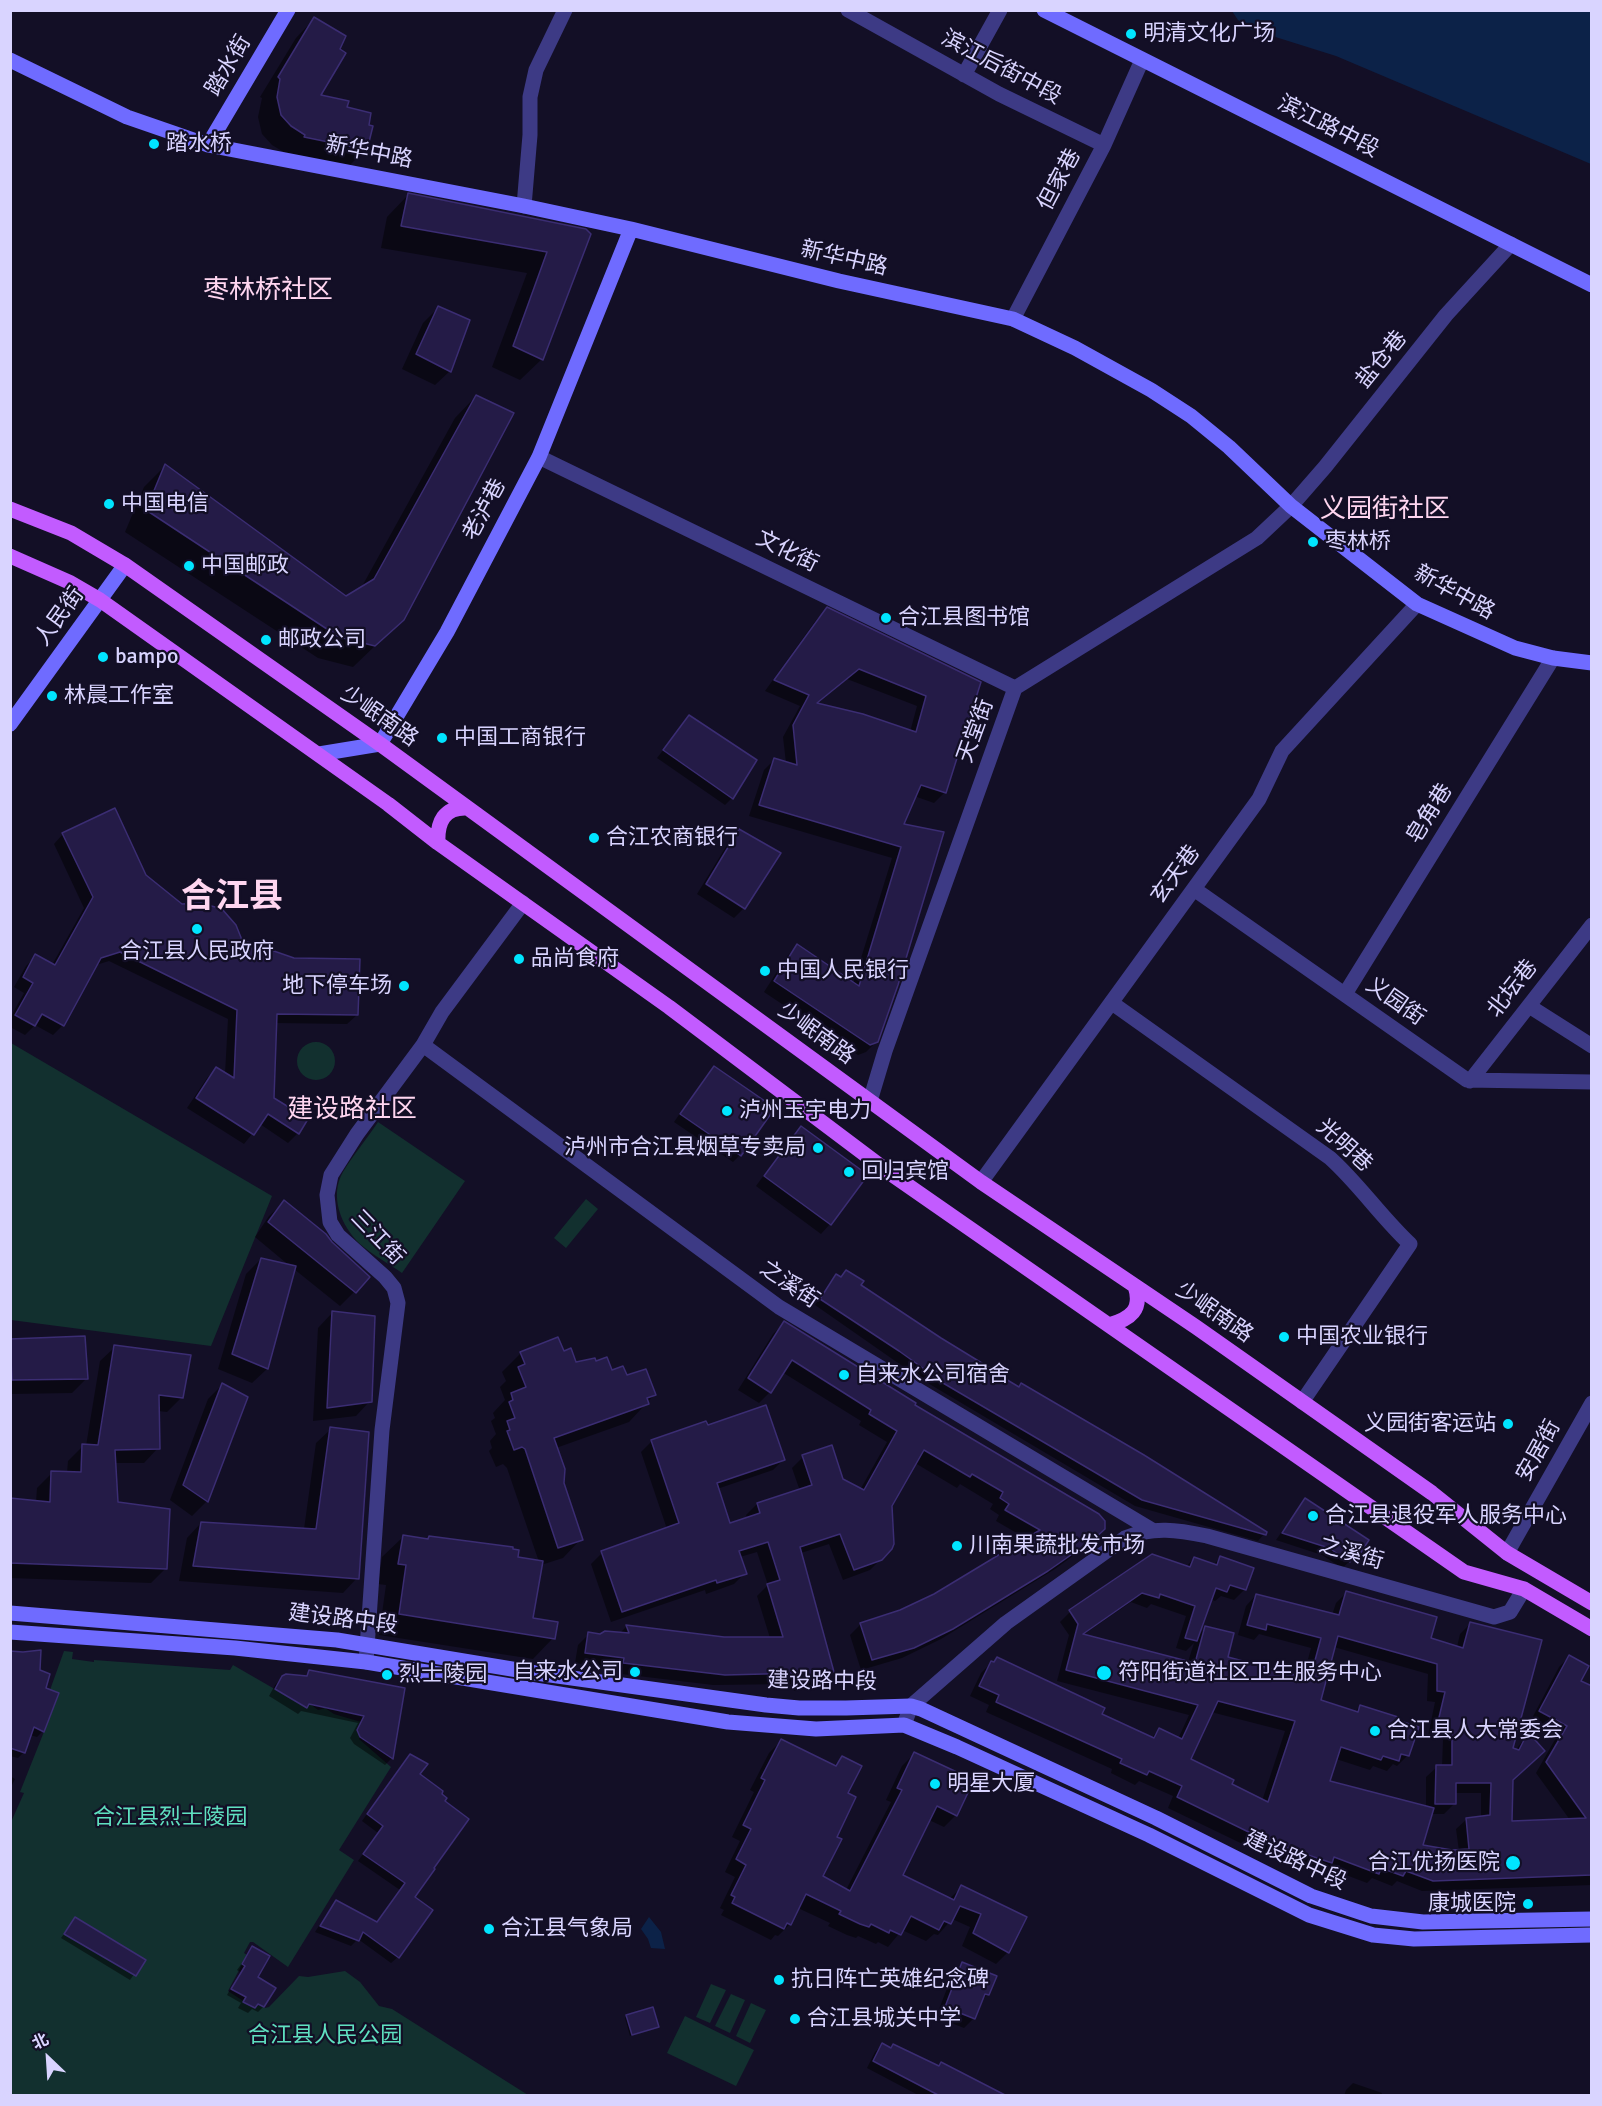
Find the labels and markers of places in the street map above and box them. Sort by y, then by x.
place label: 明清文化广场 [1143,21,1275,47]
marker: 明清文化广场 [1124,27,1138,41]
place label: 踏水桥 [166,131,232,157]
marker: 踏水桥 [147,137,161,151]
place label: 中国电信 [121,491,209,517]
marker: 中国电信 [102,497,116,511]
place label: 枣林桥 [1325,529,1391,555]
marker: 枣林桥 [1306,535,1320,549]
place label: 中国邮政 [201,553,289,579]
marker: 中国邮政 [182,559,196,573]
place label: 合江县图书馆 [898,605,1030,631]
marker: 合江县图书馆 [879,611,893,625]
place label: 邮政公司 [278,627,366,653]
marker: 邮政公司 [259,633,273,647]
place label: bampo [115,644,178,670]
marker: bampo [96,650,110,664]
place label: 林晨工作室 [64,683,174,709]
marker: 林晨工作室 [45,689,59,703]
place label: 中国工商银行 [454,725,586,751]
marker: 中国工商银行 [435,731,449,745]
place label: 合江农商银行 [606,825,738,851]
marker: 合江农商银行 [587,831,601,845]
marker: 合江县人民政府 [190,922,204,936]
place label: 合江县人民政府 [120,939,274,965]
place label: 品尚食府 [531,946,619,972]
marker: 品尚食府 [512,952,526,966]
place label: 中国人民银行 [777,958,909,984]
marker: 中国人民银行 [758,964,772,978]
place label: 地下停车场 [282,973,392,999]
marker: 地下停车场 [397,979,411,993]
place label: 泸州玉宇电力 [739,1098,871,1124]
marker: 泸州玉宇电力 [720,1104,734,1118]
place label: 泸州市合江县烟草专卖局 [564,1135,806,1161]
marker: 泸州市合江县烟草专卖局 [811,1141,825,1155]
place label: 回归宾馆 [861,1159,949,1185]
marker: 回归宾馆 [842,1165,856,1179]
place label: 中国农业银行 [1296,1324,1428,1350]
marker: 中国农业银行 [1277,1330,1291,1344]
place label: 自来水公司宿舍 [856,1362,1010,1388]
marker: 自来水公司宿舍 [837,1368,851,1382]
place label: 义园街客运站 [1364,1411,1496,1437]
marker: 义园街客运站 [1501,1417,1515,1431]
place label: 合江县退役军人服务中心 [1325,1503,1567,1529]
marker: 合江县退役军人服务中心 [1306,1509,1320,1523]
place label: 川南果蔬批发市场 [969,1533,1145,1559]
marker: 川南果蔬批发市场 [950,1539,964,1553]
place label: 自来水公司 [513,1659,623,1685]
place label: 符阳街道社区卫生服务中心 [1118,1660,1382,1686]
place label: 烈士陵园 [399,1662,487,1688]
marker: 符阳街道社区卫生服务中心 [1095,1664,1113,1682]
marker: 自来水公司 [628,1665,642,1679]
marker: 烈士陵园 [380,1668,394,1682]
place label: 合江县人大常委会 [1387,1718,1563,1744]
marker: 合江县人大常委会 [1368,1724,1382,1738]
place label: 明星大厦 [947,1771,1035,1797]
marker: 明星大厦 [928,1777,942,1791]
place label: 合江优扬医院 [1368,1850,1500,1876]
marker: 合江优扬医院 [1504,1854,1522,1872]
place label: 康城医院 [1428,1891,1516,1917]
marker: 康城医院 [1521,1897,1535,1911]
place label: 合江县气象局 [501,1916,633,1942]
marker: 合江县气象局 [482,1922,496,1936]
place label: 抗日阵亡英雄纪念碑 [791,1967,989,1993]
marker: 抗日阵亡英雄纪念碑 [772,1973,786,1987]
place label: 合江县城关中学 [807,2006,961,2032]
marker: 合江县城关中学 [788,2012,802,2026]

